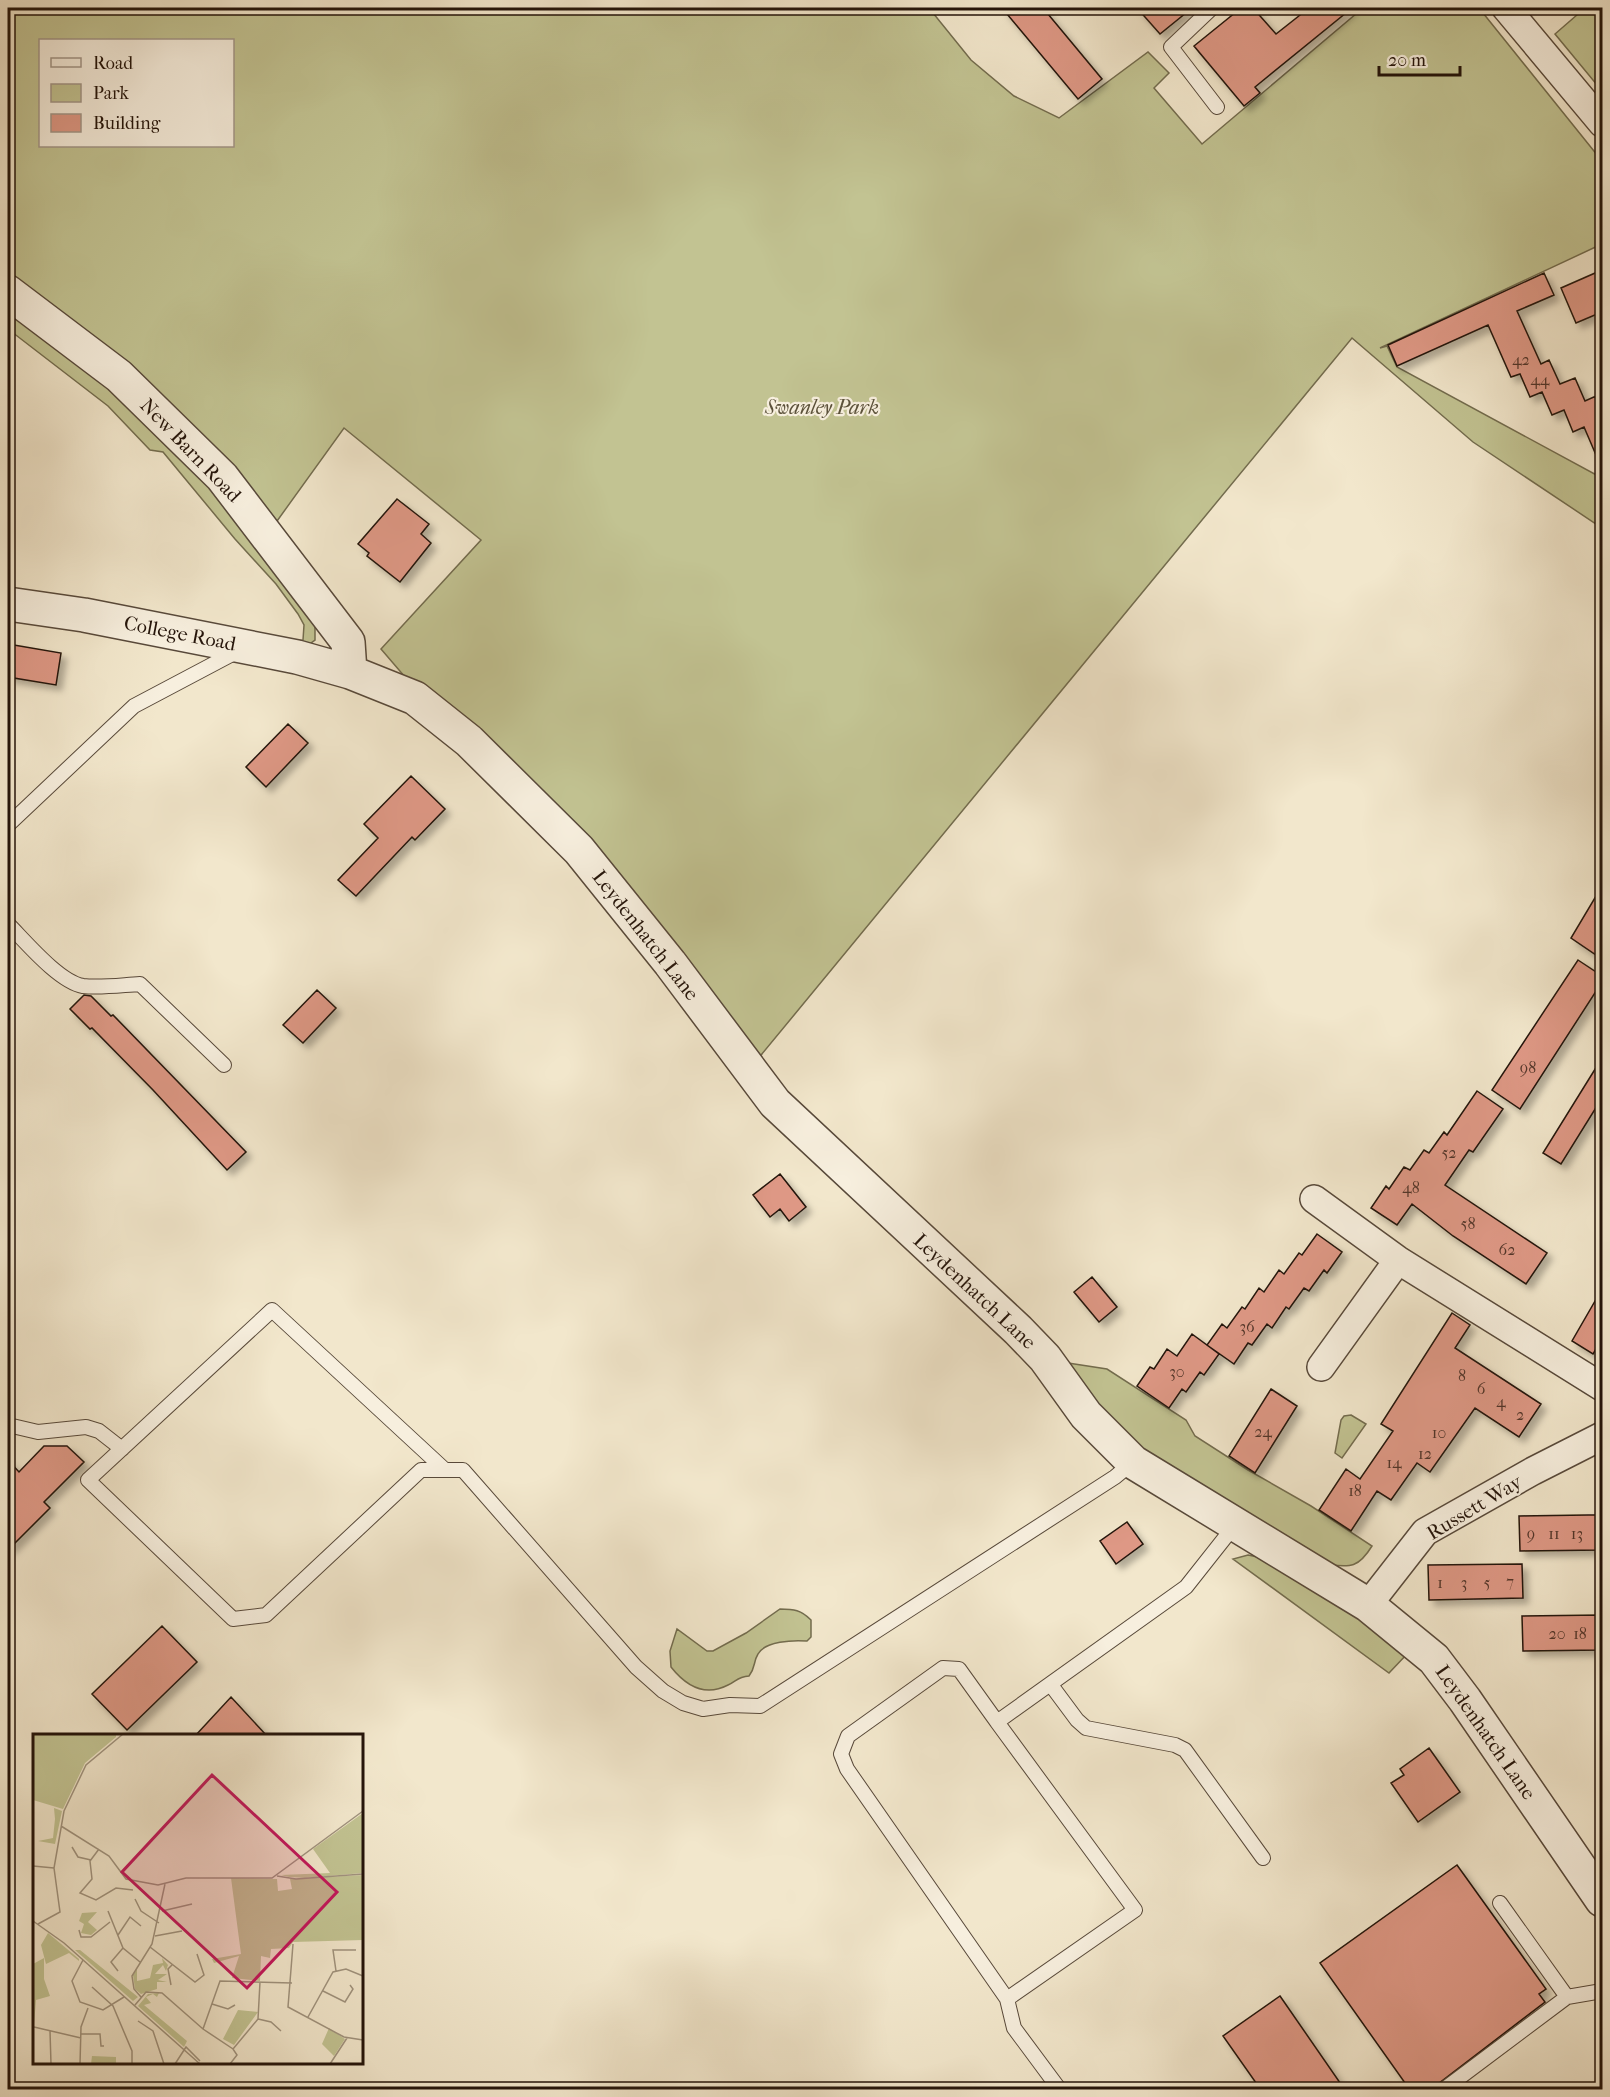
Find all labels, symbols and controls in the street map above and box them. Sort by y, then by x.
legend [39,39,234,147]
scale bar [1379,39,1460,77]
text: 20 m [1388,50,1426,71]
text: Road [93,53,133,74]
text: Park [93,83,130,104]
text: Building [93,113,161,134]
house number: 42 [1512,350,1530,369]
house number: 44 [1531,370,1550,389]
street label: New Barn Road [136,394,247,508]
park label: Swanley Park [764,396,879,419]
street label: College Road [122,611,239,656]
street label: Leydenhatch Lane [588,866,704,1005]
house number: 98 [1520,1058,1536,1077]
house number: 52 [1441,1143,1457,1162]
house number: 48 [1402,1178,1420,1197]
house number: 58 [1461,1214,1475,1233]
street label: Leydenhatch Lane [909,1229,1041,1354]
house number: 62 [1499,1240,1515,1259]
house number: 36 [1239,1317,1255,1336]
house number: 30 [1169,1362,1185,1381]
house number: 8 [1458,1366,1466,1385]
house number: 6 [1477,1379,1486,1398]
house number: 4 [1496,1392,1506,1411]
house number: 2 [1516,1405,1524,1424]
house number: 24 [1254,1422,1272,1441]
house number: 10 [1432,1423,1446,1442]
house number: 12 [1418,1444,1432,1463]
house number: 14 [1386,1453,1402,1472]
street label: Russett Way [1423,1469,1527,1545]
house number: 18 [1348,1481,1362,1500]
house number: 9 [1527,1524,1535,1543]
house number: 11 [1548,1524,1560,1543]
house number: 13 [1571,1524,1583,1543]
house number: 7 [1506,1572,1514,1591]
house number: 1 [1437,1573,1443,1592]
house number: 3 [1461,1573,1467,1592]
house number: 5 [1484,1573,1491,1592]
house number: 20 [1548,1624,1566,1643]
house number: 18 [1573,1624,1587,1643]
street label: Leydenhatch Lane [1431,1661,1541,1804]
inset map [33,1734,363,2064]

